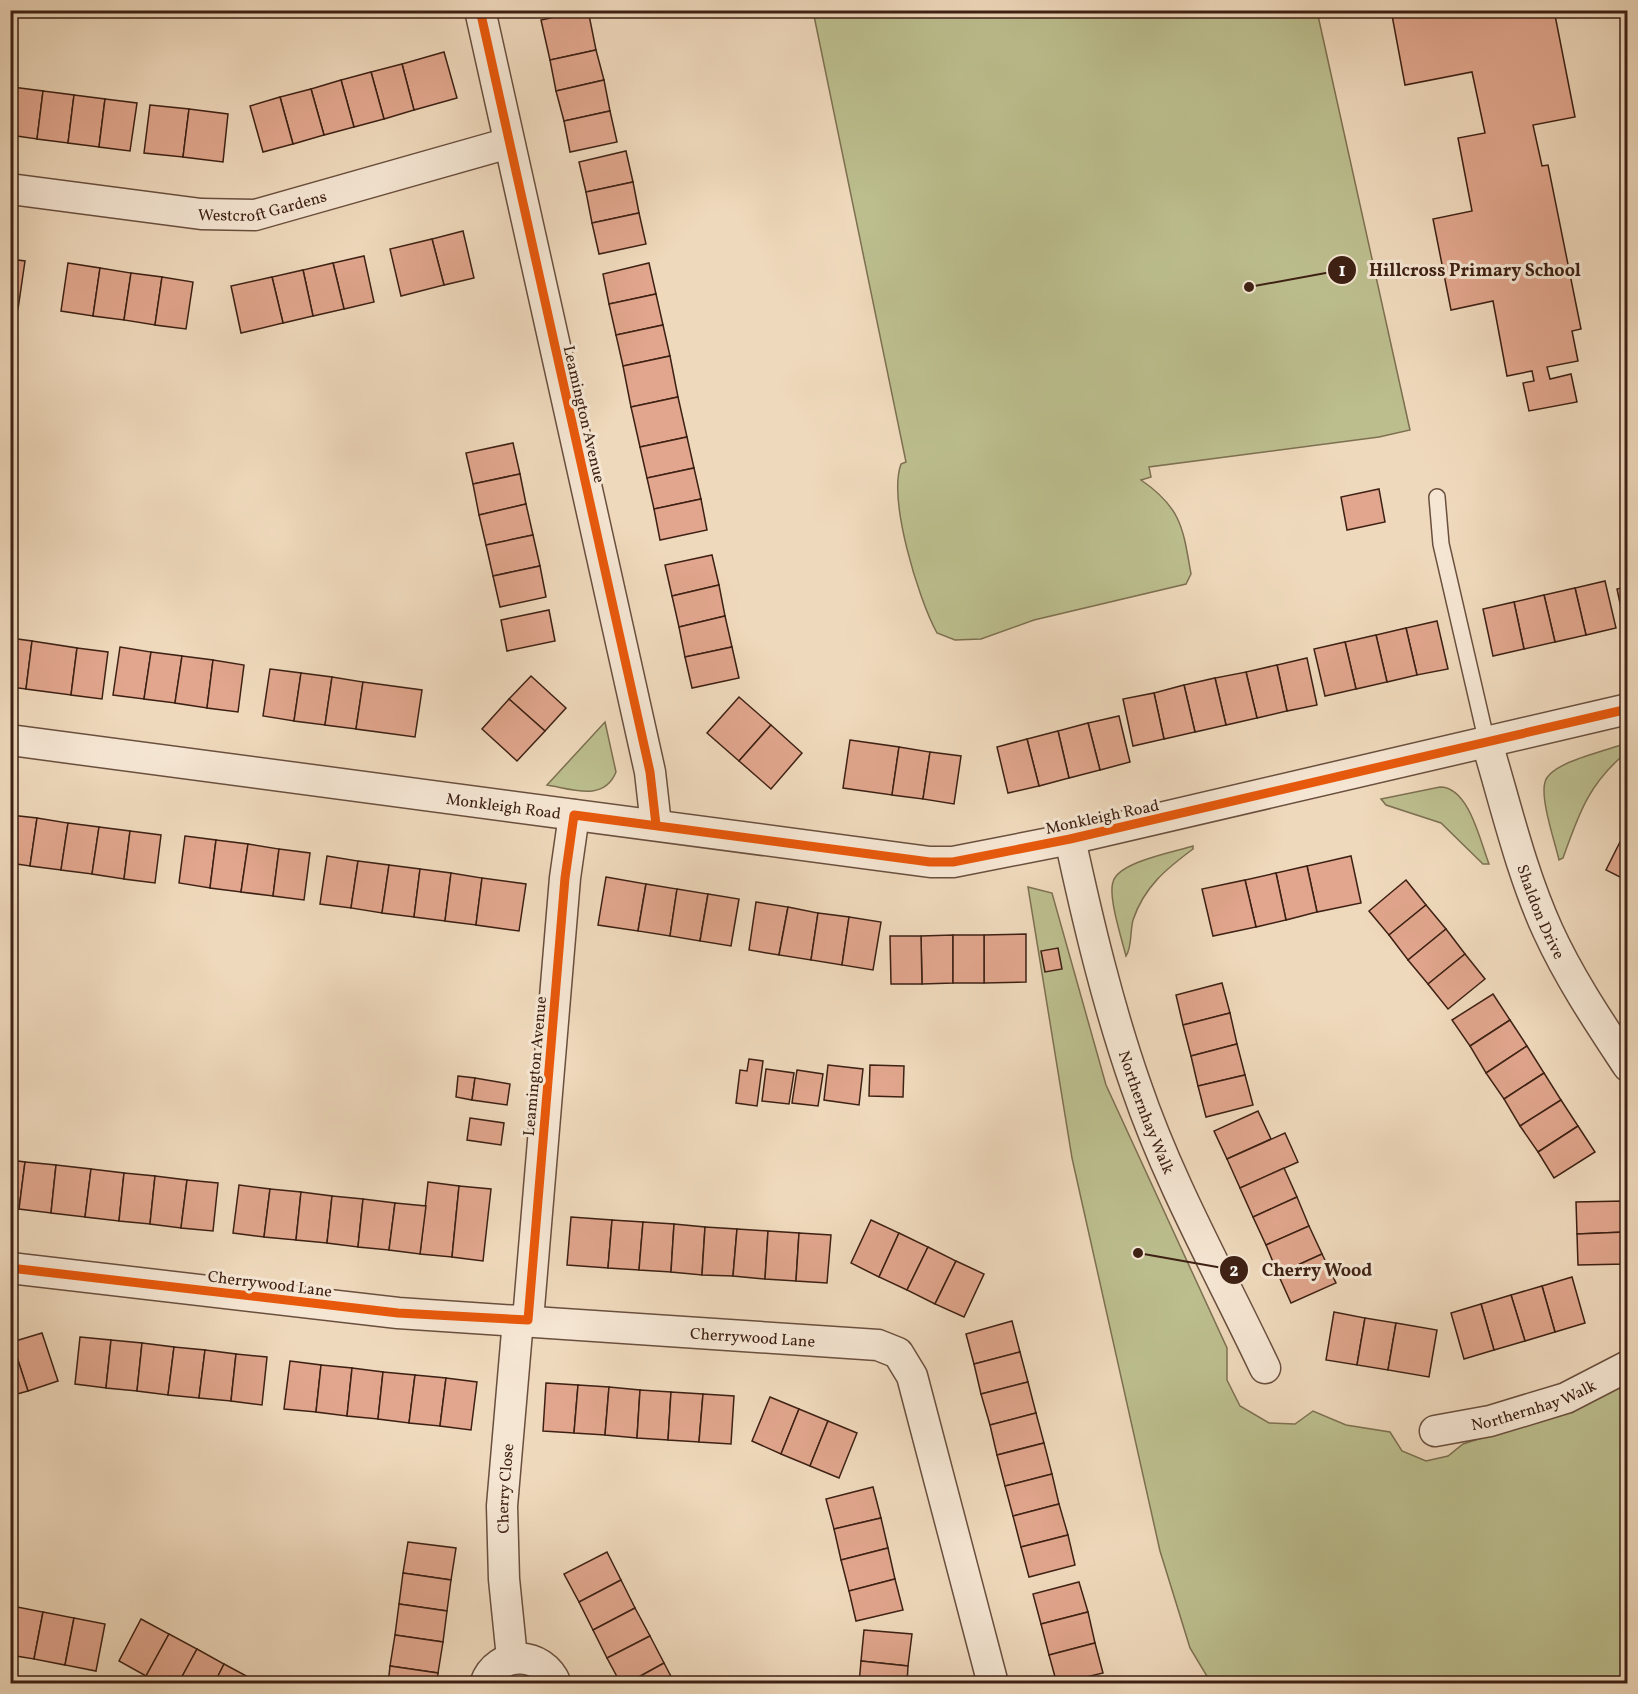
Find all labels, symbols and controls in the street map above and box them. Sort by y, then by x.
street label: Westcroft Gardens [198,186,330,228]
callout: Hillcross Primary School [1327,252,1593,288]
text: 1 [1338,259,1346,284]
text: Hillcross Primary School [1369,259,1581,284]
street label: Leamington Avenue [557,344,610,485]
street label: Monkleigh Road [445,789,562,826]
street label: Monkleigh Road [1044,795,1161,841]
street label: Shaldon Drive [1510,862,1569,963]
street label: Leamington Avenue [519,995,553,1137]
street label: Northernhay Walk [1112,1048,1179,1178]
callout: Cherry Wood [1219,1252,1384,1288]
text: 2 [1229,1259,1239,1284]
text: Cherry Wood [1262,1259,1372,1284]
street label: Cherrywood Lane [206,1266,333,1304]
street label: Cherrywood Lane [689,1323,816,1354]
street label: Northernhay Walk [1470,1375,1601,1437]
street label: Cherry Close [493,1443,520,1534]

